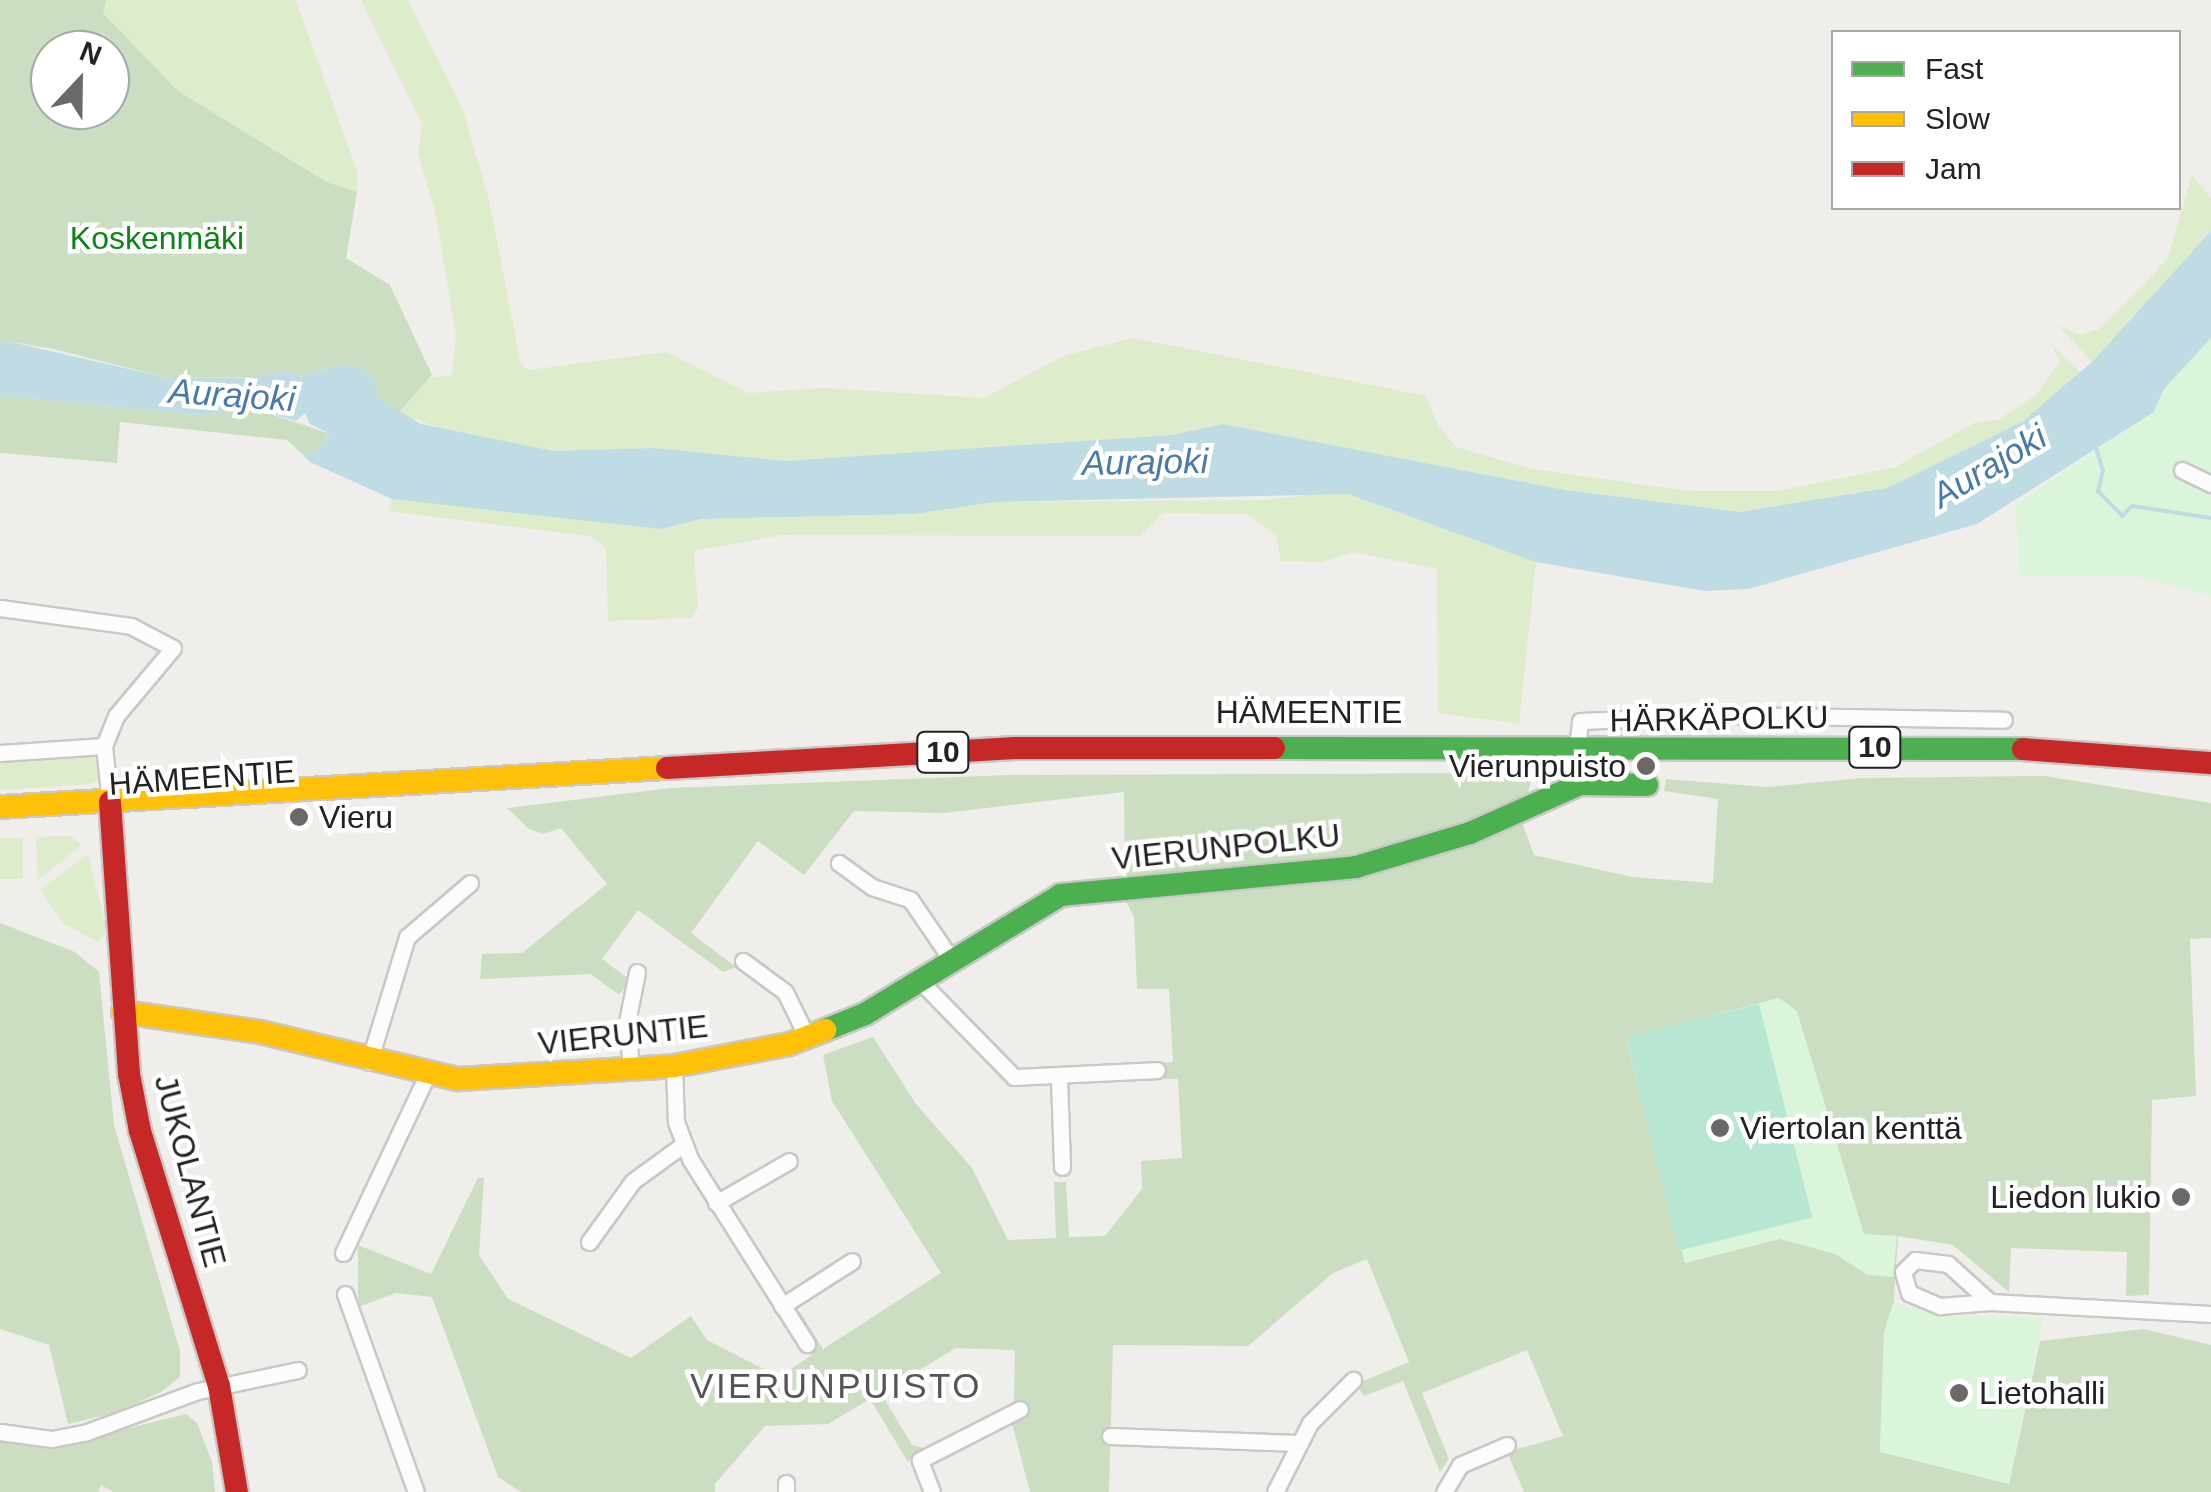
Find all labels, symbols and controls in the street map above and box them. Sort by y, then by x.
north arrow [30,30,130,130]
legend [1831,30,2181,210]
text: N [75,35,106,72]
text: Fast [1925,52,1983,85]
text: Slow [1925,102,1990,135]
text: Jam [1925,152,1982,185]
park label: Koskenmäki [70,219,244,257]
water label: Aurajoki [167,370,297,420]
water label: Aurajoki [1924,415,2054,517]
water label: Aurajoki [1081,440,1209,484]
street label: HÄMEENTIE [1216,693,1402,731]
street label: HÄRKÄPOLKU [1609,698,1829,740]
road number: 10 [1848,722,1902,772]
road number: 10 [916,727,970,777]
place label: Vierunpuisto [1449,747,1626,785]
street label: HÄMEENTIE [108,752,296,804]
marker: Vierunpuisto [1635,755,1657,777]
place label: Vieru [319,798,393,836]
marker: Vieru [288,806,310,828]
street label: VIERUNPOLKU [1110,816,1342,878]
street label: VIERUNTIE [536,1007,710,1063]
street label: JUKOLANTIE [146,1071,234,1271]
place label: Viertolan kenttä [1740,1109,1962,1147]
marker: Viertolan kenttä [1709,1117,1731,1139]
place label: Liedon lukio [1990,1178,2161,1216]
marker: Liedon lukio [2170,1186,2192,1208]
district label: VIERUNPUISTO [690,1365,982,1407]
place label: Lietohalli [1979,1374,2105,1412]
marker: Lietohalli [1948,1382,1970,1404]

